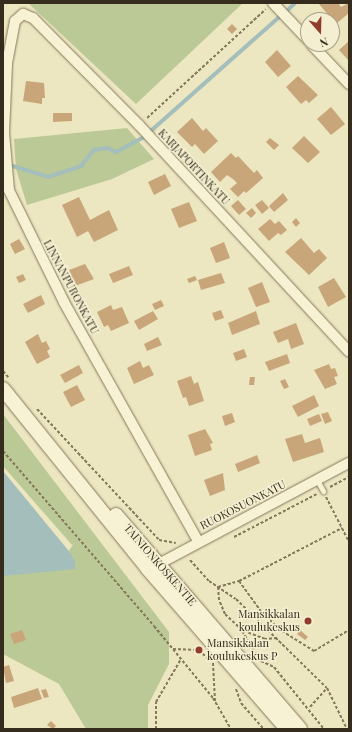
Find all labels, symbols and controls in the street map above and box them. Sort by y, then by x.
north arrow [300,12,340,52]
text: N [318,34,330,51]
street label: KARJAPORTINKATU [155,126,233,208]
street label: LINNANPURONKATU [41,238,101,336]
street label: RUOKOSUONKATU [198,478,288,532]
street label: TAINIONKOSKENTIE [121,522,199,608]
place label: Mansikkalan koulukeskus [238,608,300,634]
marker: Mansikkalan koulukeskus [303,616,313,626]
place label: Mansikkalan koulukeskus P [207,637,277,663]
marker: Mansikkalan koulukeskus P [194,645,204,655]

